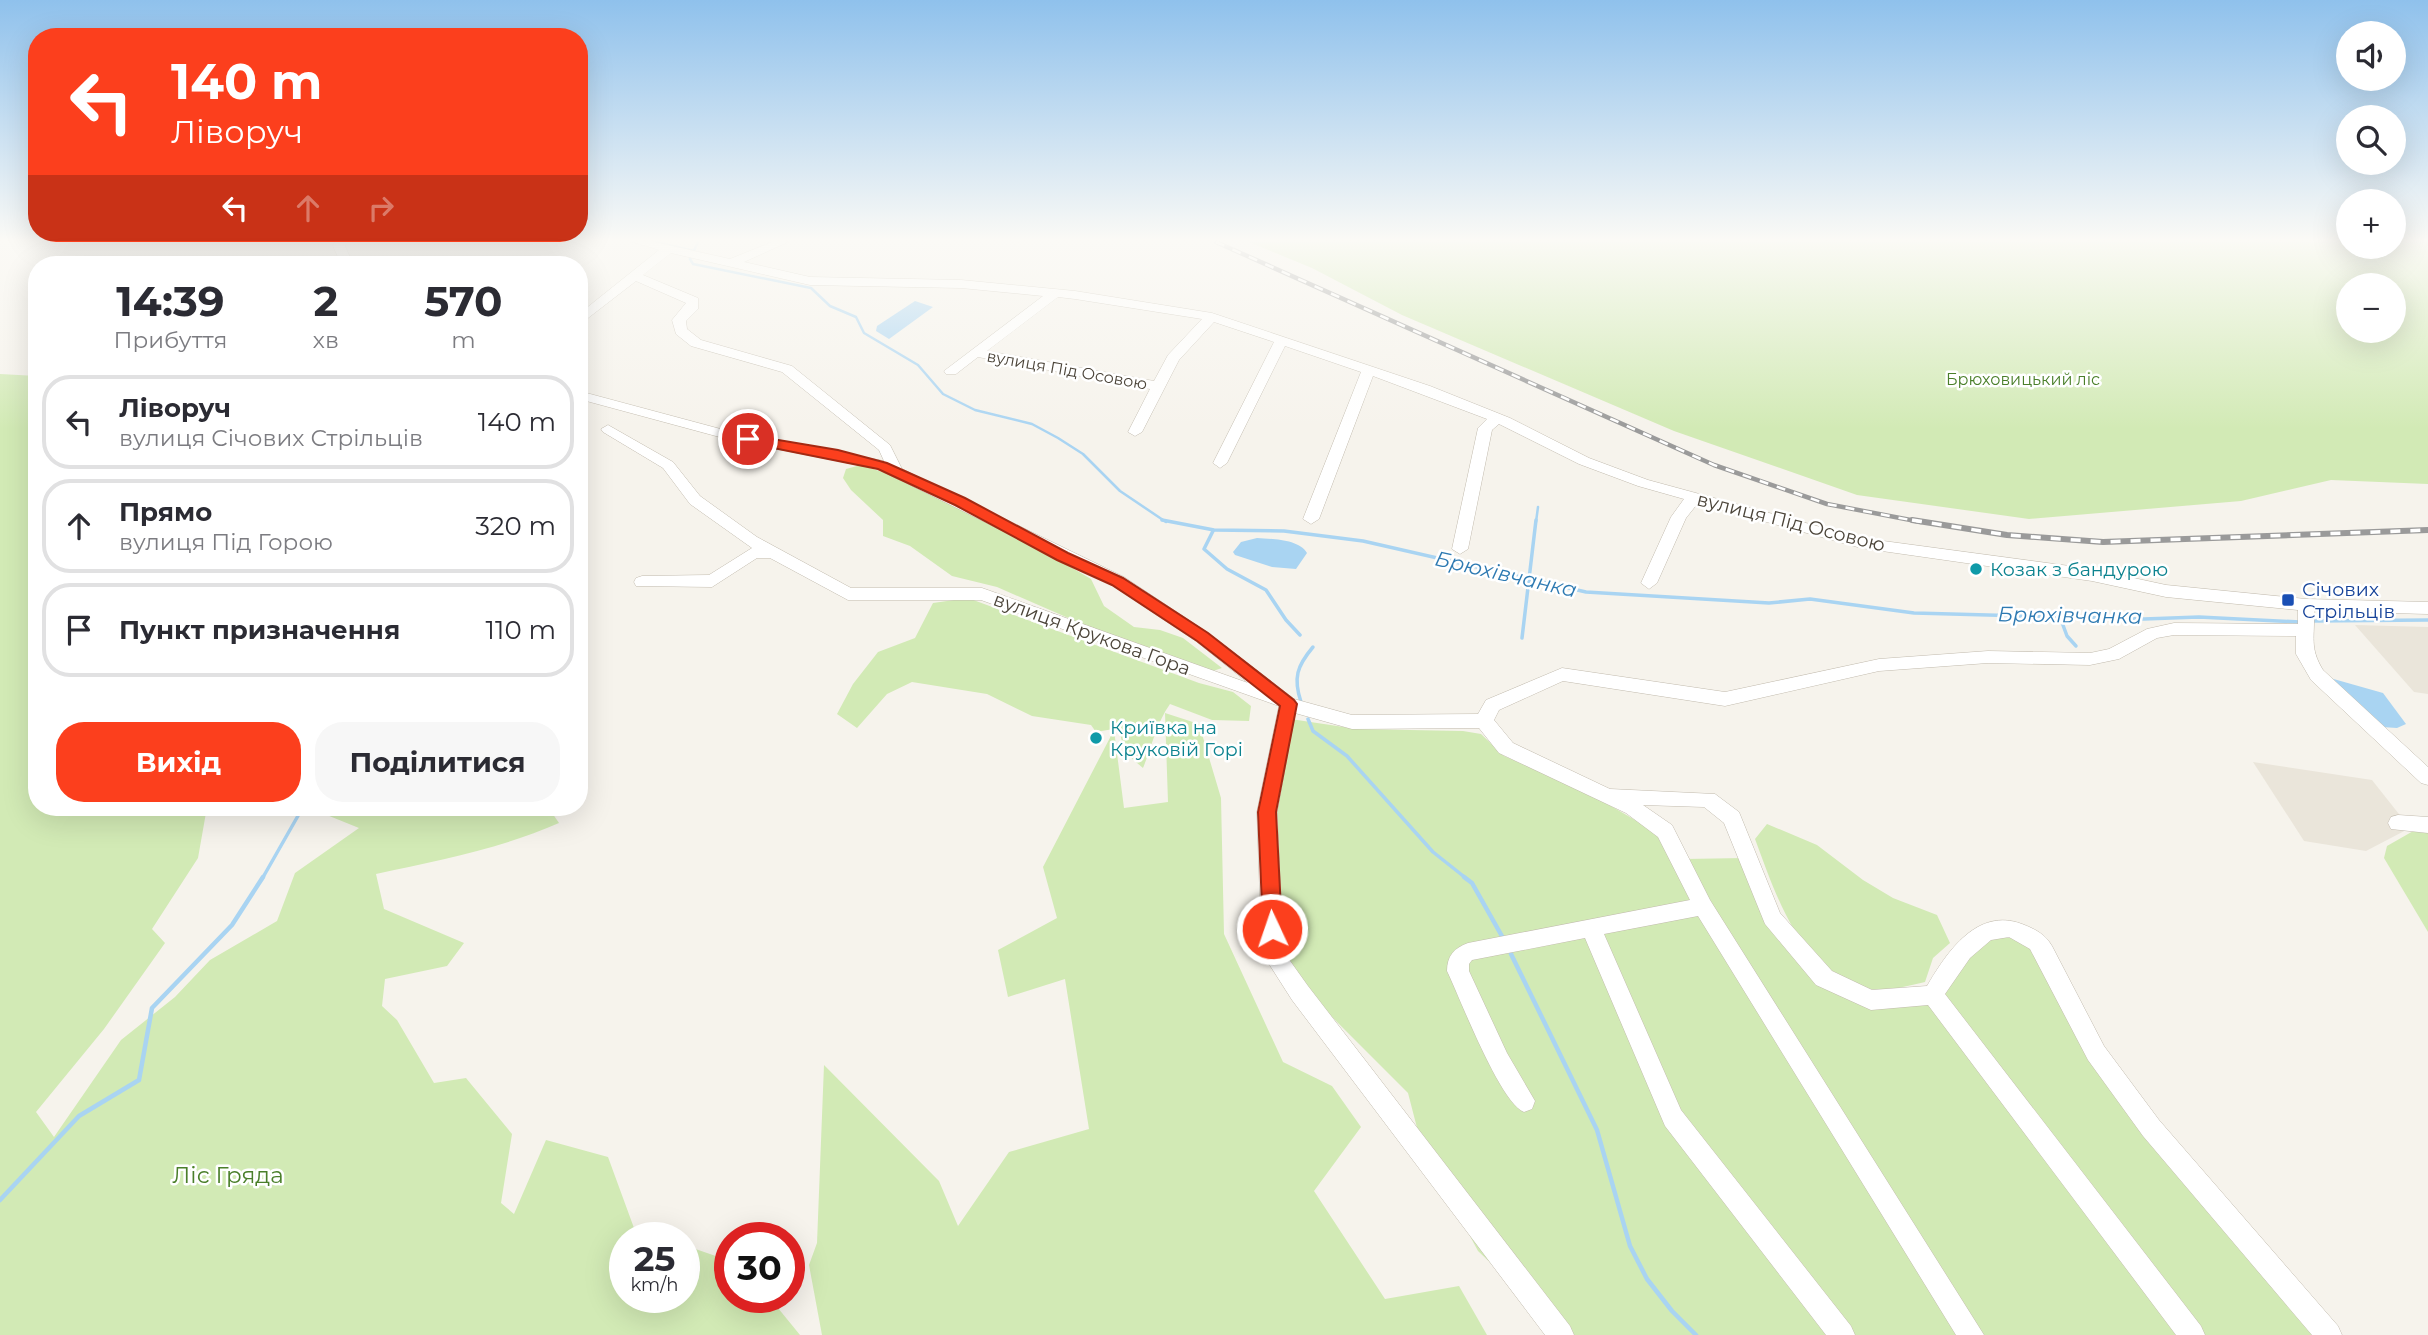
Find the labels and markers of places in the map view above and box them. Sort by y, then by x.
pin [718,409,778,469]
place label: Козак з бандурою [1990,558,2168,581]
marker: Козак з бандурою [1968,561,1984,577]
place label: Січових Стрільців [2302,578,2395,623]
marker: Січових Стрільців [2280,592,2296,608]
place label: Криївка на Круковій Горі [1110,716,1243,761]
marker: Криївка на Круковій Горі [1088,730,1104,746]

